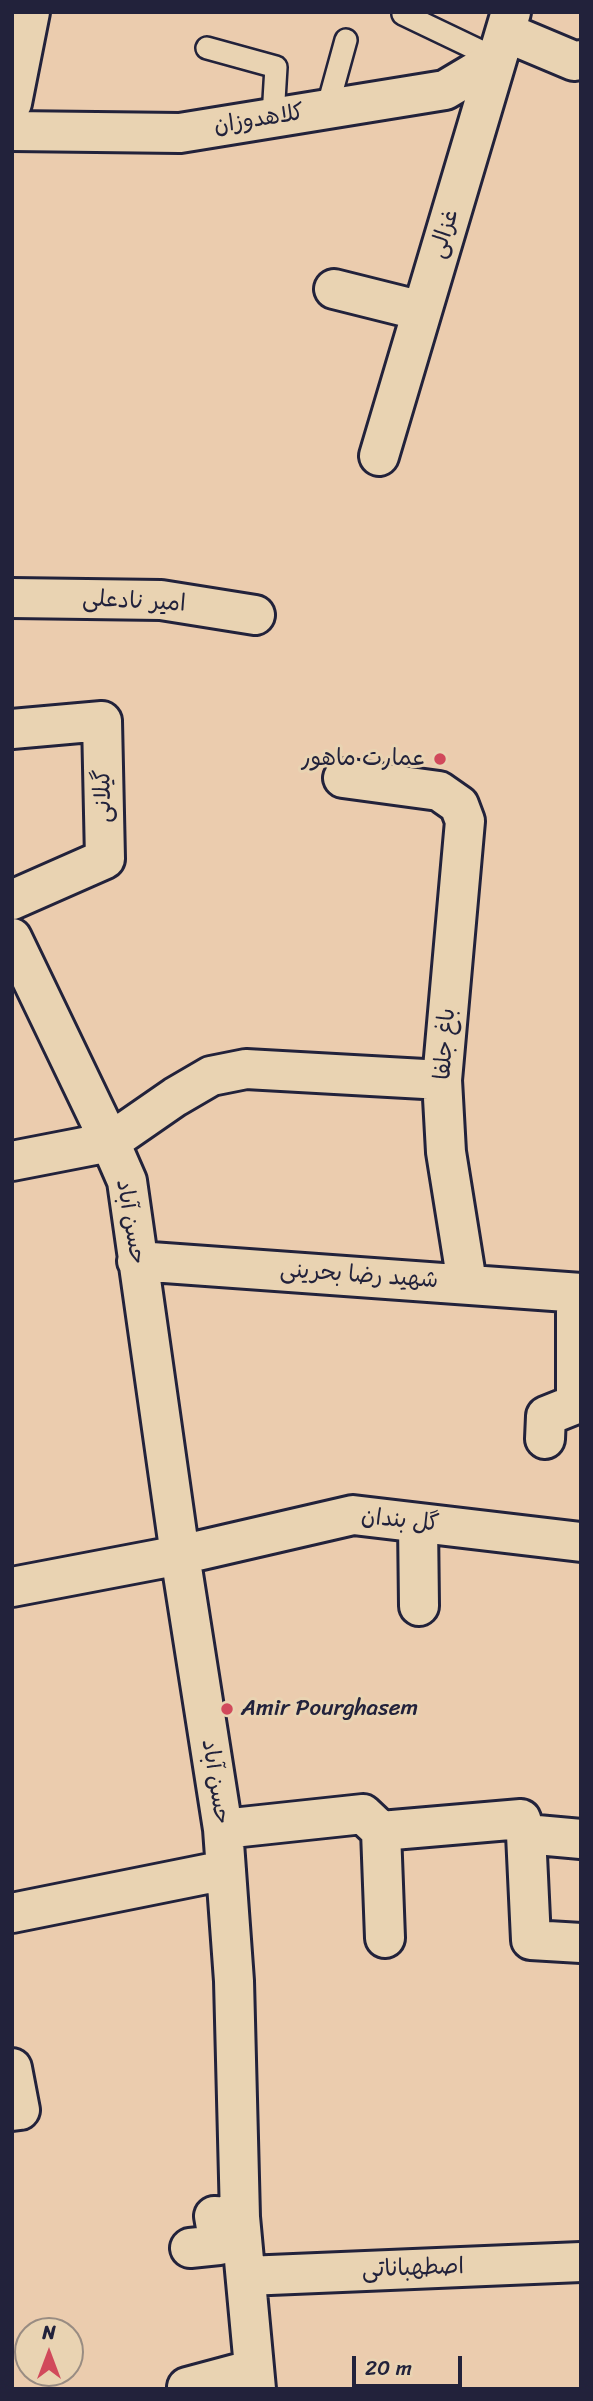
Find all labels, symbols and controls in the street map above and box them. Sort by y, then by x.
street label: کلاهدوزان [212,99,306,141]
street label: غزالی [424,206,466,262]
street label: امیر نادعلی [82,586,186,618]
place label: عمارت ماهور [301,745,426,773]
marker: عمارت ماهور [432,751,448,767]
street label: گیلانی [90,769,118,823]
street label: باغ جلفا [430,1007,462,1081]
street label: حسن آباد [109,1177,151,1267]
street label: شهید رضا بحرینی [279,1257,439,1295]
street label: گل بندان [360,1503,440,1539]
place label: Amir Pourghasem [241,1695,418,1723]
marker: Amir Pourghasem [219,1701,235,1717]
street label: حسن آباد [195,1738,235,1826]
street label: اصطهباناتی [361,2253,465,2285]
text: N [42,2316,56,2349]
north arrow [14,2317,84,2387]
scale bar [355,2342,465,2386]
text: 20 m [365,2349,412,2387]

